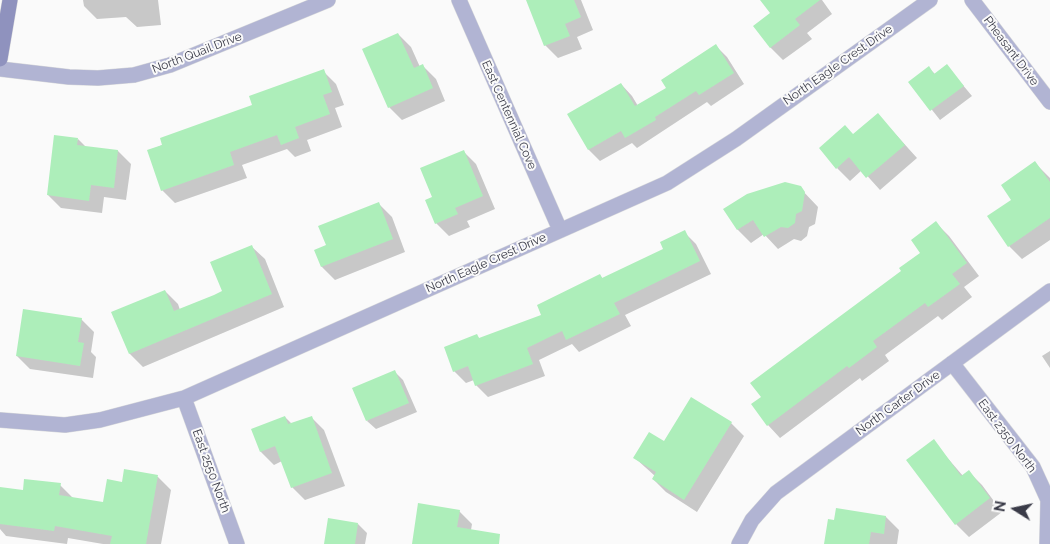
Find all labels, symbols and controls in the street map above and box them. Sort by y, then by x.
street label: Pheasant Drive [980,14,1042,88]
street label: North Eagle Crest Drive [781,22,895,108]
street label: North Quail Drive [150,29,244,77]
street label: East Centennial Cove [478,58,540,172]
street label: North Eagle Crest Drive [424,230,548,296]
street label: North Carter Drive [853,368,943,438]
street label: East 2350 North [975,397,1039,475]
street label: East 2550 North [189,427,233,515]
north arrow [990,484,1040,534]
text: N [991,500,1009,513]

